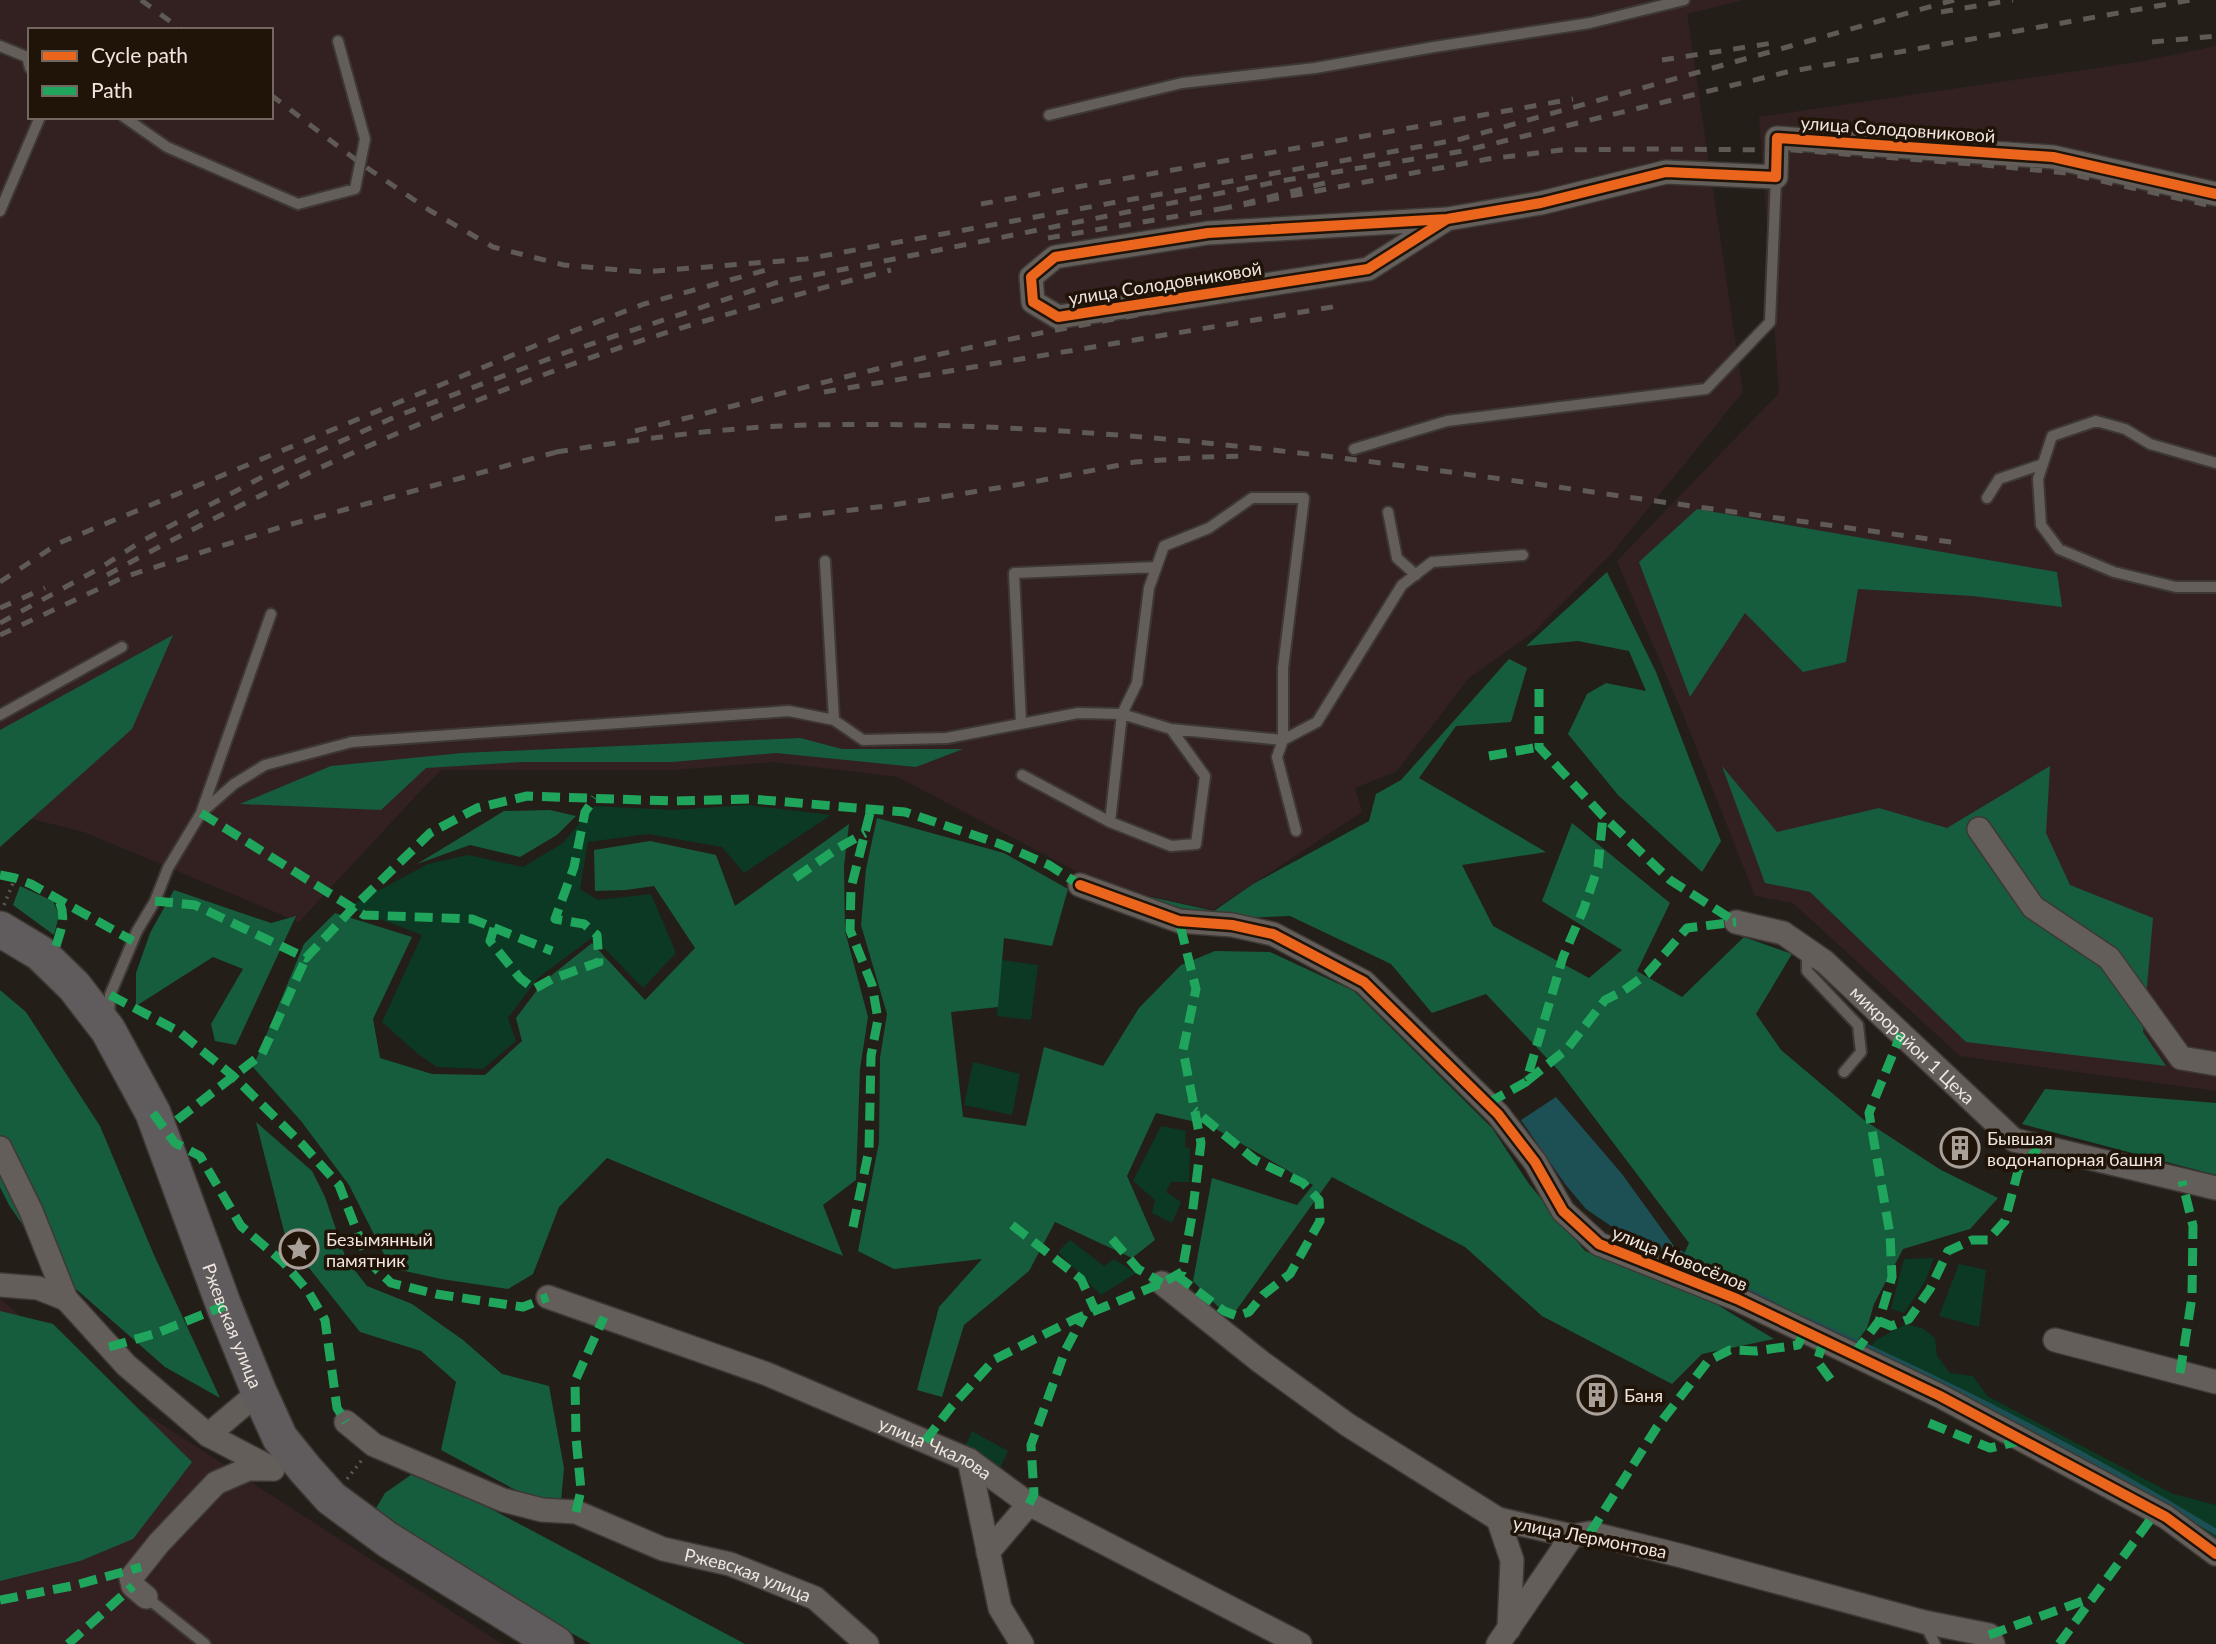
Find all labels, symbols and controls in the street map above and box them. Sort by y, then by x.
legend [28,28,273,119]
text: Cycle path [91,42,188,67]
text: Path [91,77,133,102]
street label: улица Солодовниковой [1800,111,1996,147]
street label: улица Солодовниковой [1067,257,1263,309]
street label: микрорайон 1 Цеха [1846,981,1980,1109]
building icon: Бывшая водонапорная башня [1939,1127,1981,1169]
place label: Бывшая водонапорная башня [1987,1127,2162,1170]
street label: улица Новосёлов [1609,1221,1751,1295]
place icon: Безымянный памятник [278,1228,320,1270]
place label: Безымянный памятник [326,1228,433,1271]
street label: Ржевская улица [198,1260,267,1391]
building icon: Баня [1576,1374,1618,1416]
place label: Баня [1624,1384,1663,1406]
street label: улица Чкалова [876,1412,996,1484]
street label: улица Лермонтова [1511,1511,1669,1563]
street label: Ржевская улица [682,1543,814,1606]

